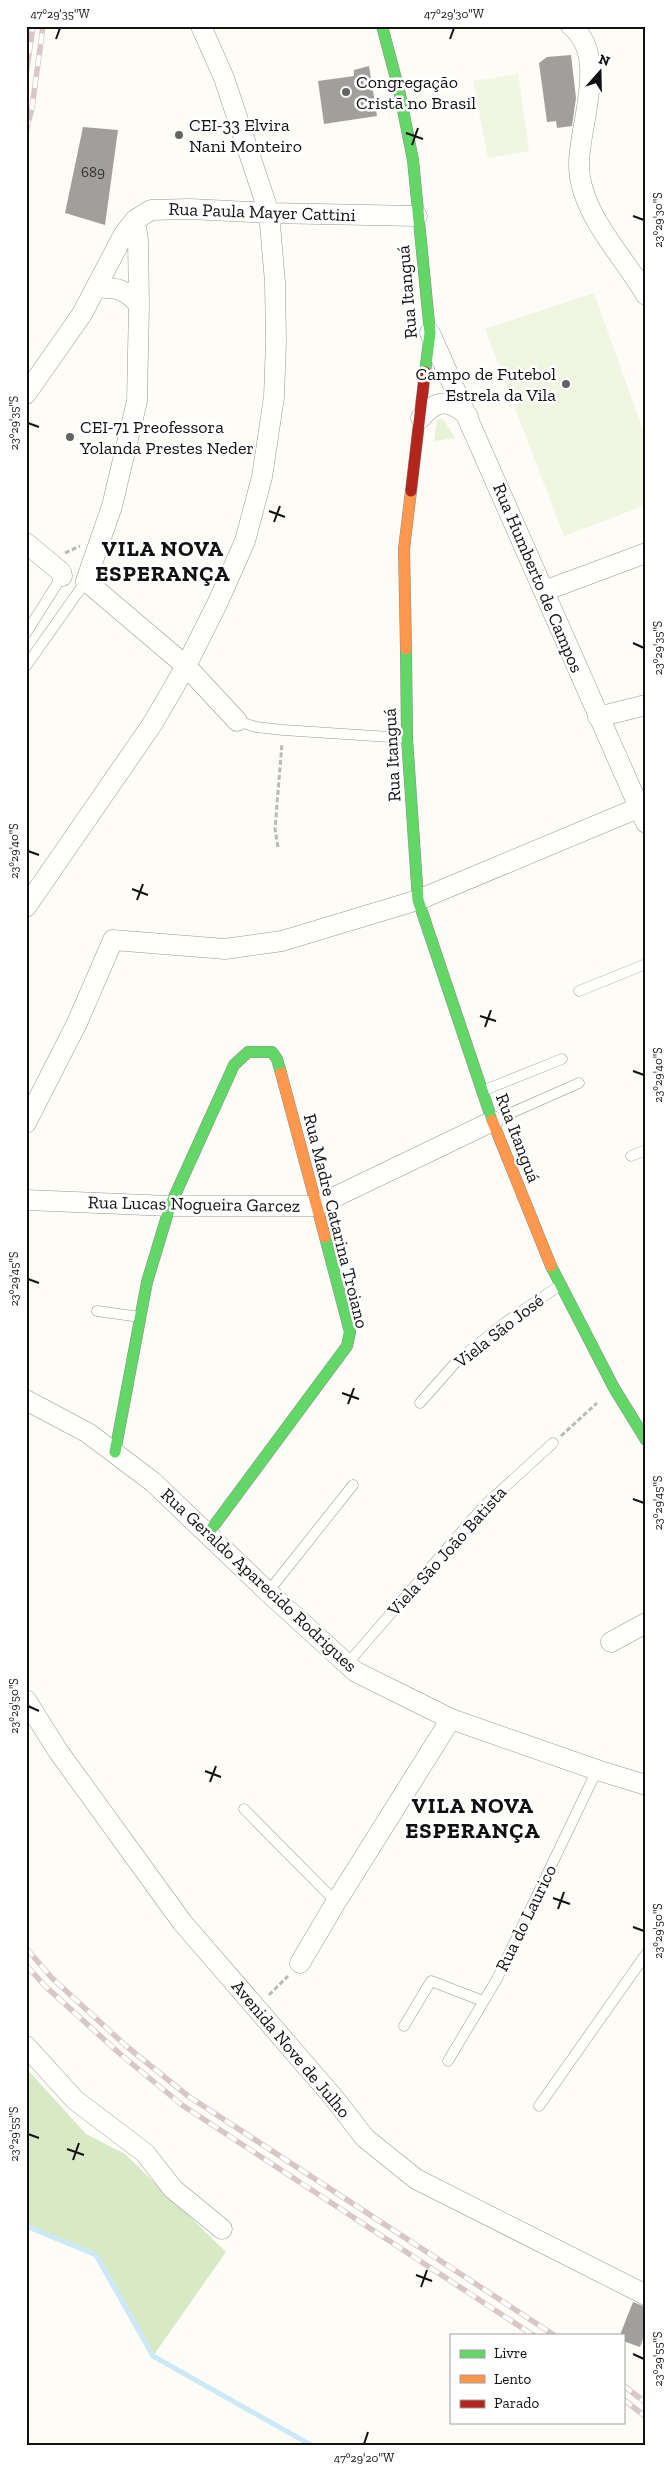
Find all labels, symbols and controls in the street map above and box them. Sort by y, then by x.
text: 47°29'35"W [30,7,90,21]
text: 47°29'30"W [424,7,485,21]
north arrow [574,48,624,98]
text: N [596,50,613,70]
place label: Congregação Cristã no Brasil [356,71,476,114]
marker: Congregação Cristã no Brasil [340,86,352,98]
place label: CEI-33 Elvira Nani Monteiro [189,114,302,157]
marker: CEI-33 Elvira Nani Monteiro [173,129,185,141]
house number: 689 [81,163,105,181]
text: 23°29'30"S [651,192,665,248]
street label: Rua Paula Mayer Cattini [168,198,356,226]
street label: Rua Itanguá [392,244,422,340]
place label: Campo de Futebol Estrela da Vila [416,363,556,406]
marker: Campo de Futebol Estrela da Vila [560,378,572,390]
text: 23°29'35"S [7,396,21,450]
place label: CEI-71 Preofessora Yolanda Prestes Neder [79,416,254,459]
marker: CEI-71 Preofessora Yolanda Prestes Neder [64,431,76,443]
street label: Rua Humberto de Campos [488,480,588,676]
district label: VILA NOVA ESPERANÇA [95,535,231,587]
text: 23°29'35"S [651,621,665,675]
street label: Rua Itanguá [379,707,405,802]
text: 23°29'40"S [7,823,21,879]
text: 23°29'40"S [651,1047,665,1103]
street label: Rua Itanguá [491,1090,545,1186]
street label: Rua Madre Catarina Troiano [299,1111,373,1331]
street label: Rua Lucas Nogueira Garcez [88,1191,300,1217]
text: 23°29'45"S [7,1252,21,1306]
street label: Viela São José [449,1289,548,1373]
text: 23°29'45"S [651,1476,665,1530]
street label: Viela São João Batista [382,1481,511,1621]
street label: Rua Geraldo Aparecido Rodrigues [156,1483,362,1677]
text: 23°29'50"S [7,1678,21,1734]
district label: VILA NOVA ESPERANÇA [405,1792,541,1844]
street label: Rua do Laurico [491,1861,561,1975]
text: 23°29'50"S [651,1903,665,1959]
street label: Avenida Nove de Julho [227,1975,355,2123]
text: 23°29'55"S [7,2107,21,2161]
text: 23°29'55"S [651,2332,665,2386]
legend [450,2334,624,2424]
text: Livre [494,2344,527,2362]
text: Lento [494,2370,531,2388]
text: Parado [494,2394,540,2412]
text: 47°29'20"W [334,2451,395,2465]

